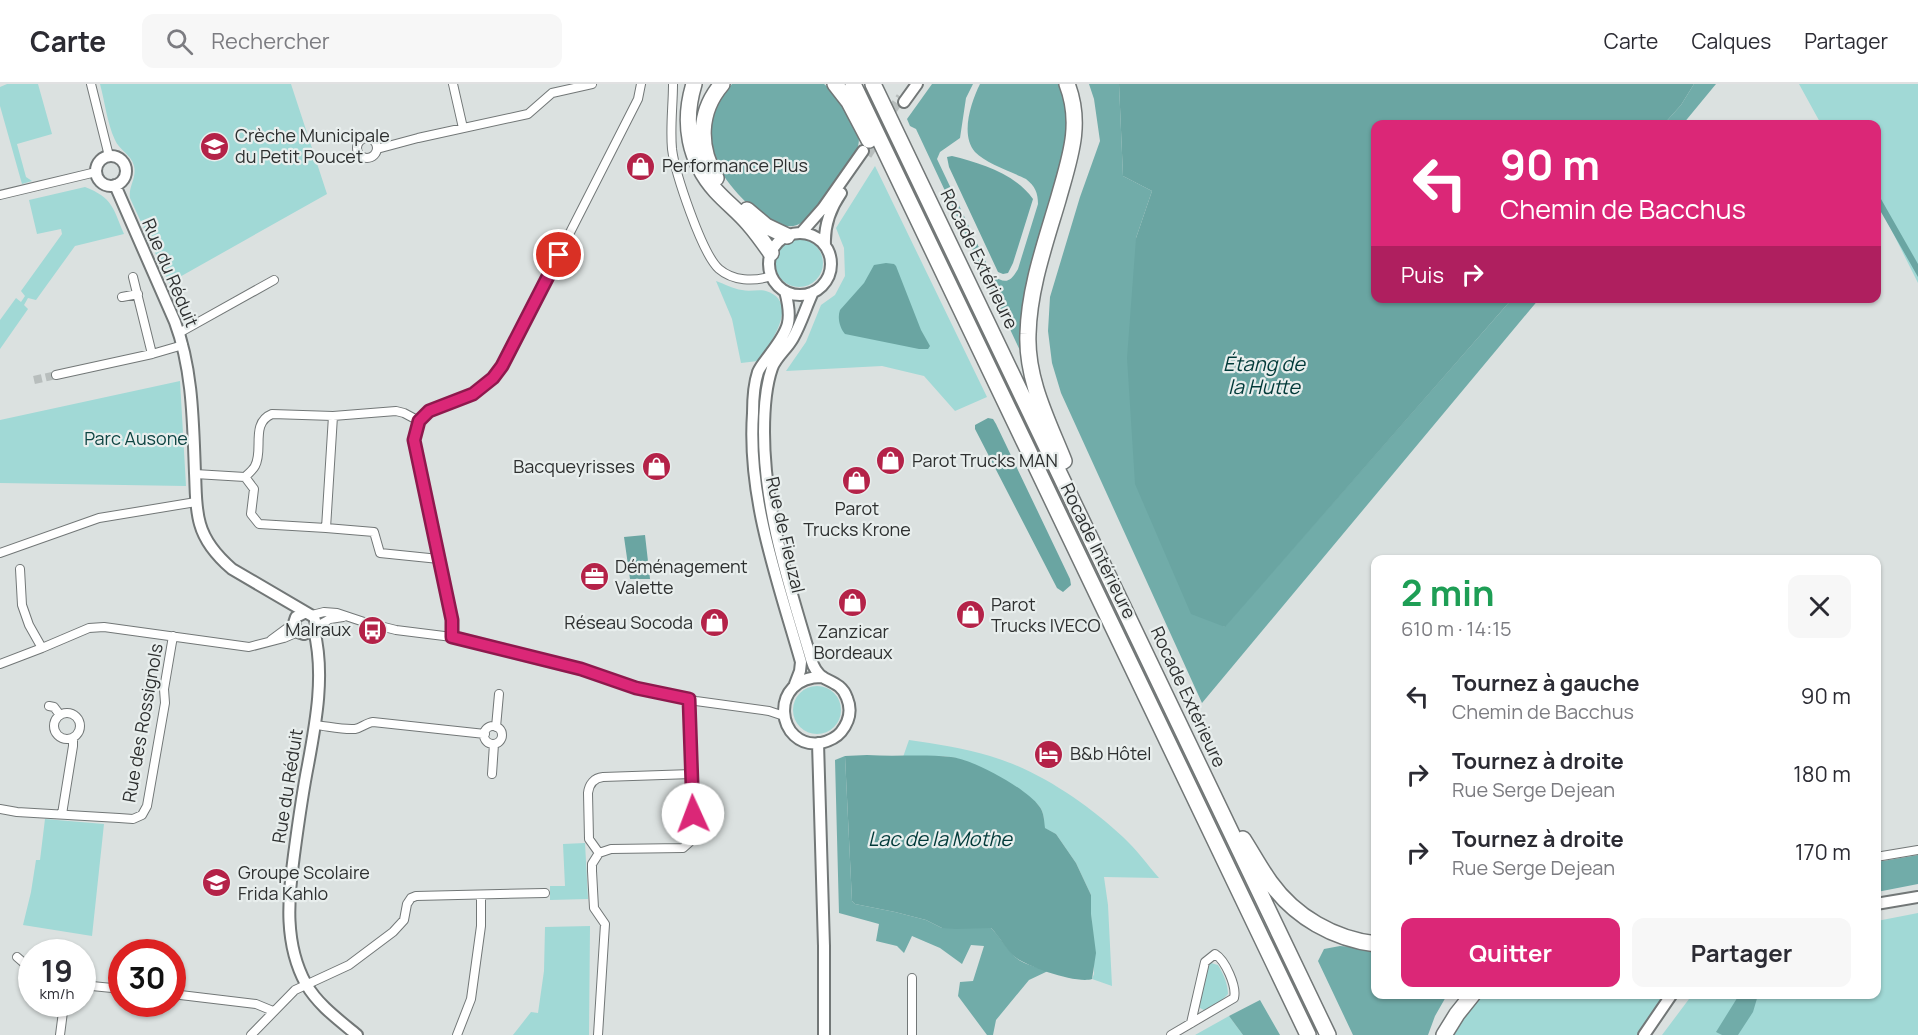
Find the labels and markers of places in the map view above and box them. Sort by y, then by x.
place label: Crèche Municipale du Petit Poucet [235,123,390,168]
school or university icon: Crèche Municipale du Petit Poucet [198,130,230,162]
shop icon: Performance Plus [625,150,657,182]
place label: Performance Plus [662,153,808,177]
pin [533,229,584,280]
shop icon: Parot Trucks MAN [875,445,907,477]
place label: Parot Trucks MAN [912,448,1058,472]
shop icon: Bacqueyrisses [640,451,672,483]
place label: Bacqueyrisses [513,454,635,478]
shop icon: Parot Trucks Krone [841,464,873,496]
place label: Parot Trucks Krone [803,496,911,541]
place label: Déménagement Valette [615,554,748,599]
office icon: Déménagement Valette [578,561,610,593]
shop icon: Zanzicar Bordeaux [837,587,869,619]
place label: Parot Trucks IVECO [991,592,1101,637]
shop icon: Parot Trucks IVECO [954,599,986,631]
shop icon: Réseau Socoda [698,607,730,639]
place label: Réseau Socoda [564,610,693,634]
bus stop icon: Malraux [356,614,388,646]
place label: Malraux [285,617,352,641]
place label: Zanzicar Bordeaux [813,619,893,664]
hotel icon: B&b Hôtel [1033,738,1065,770]
place label: B&b Hôtel [1070,741,1152,765]
place label: Groupe Scolaire Frida Kahlo [238,860,370,905]
school or university icon: Groupe Scolaire Frida Kahlo [201,867,233,899]

